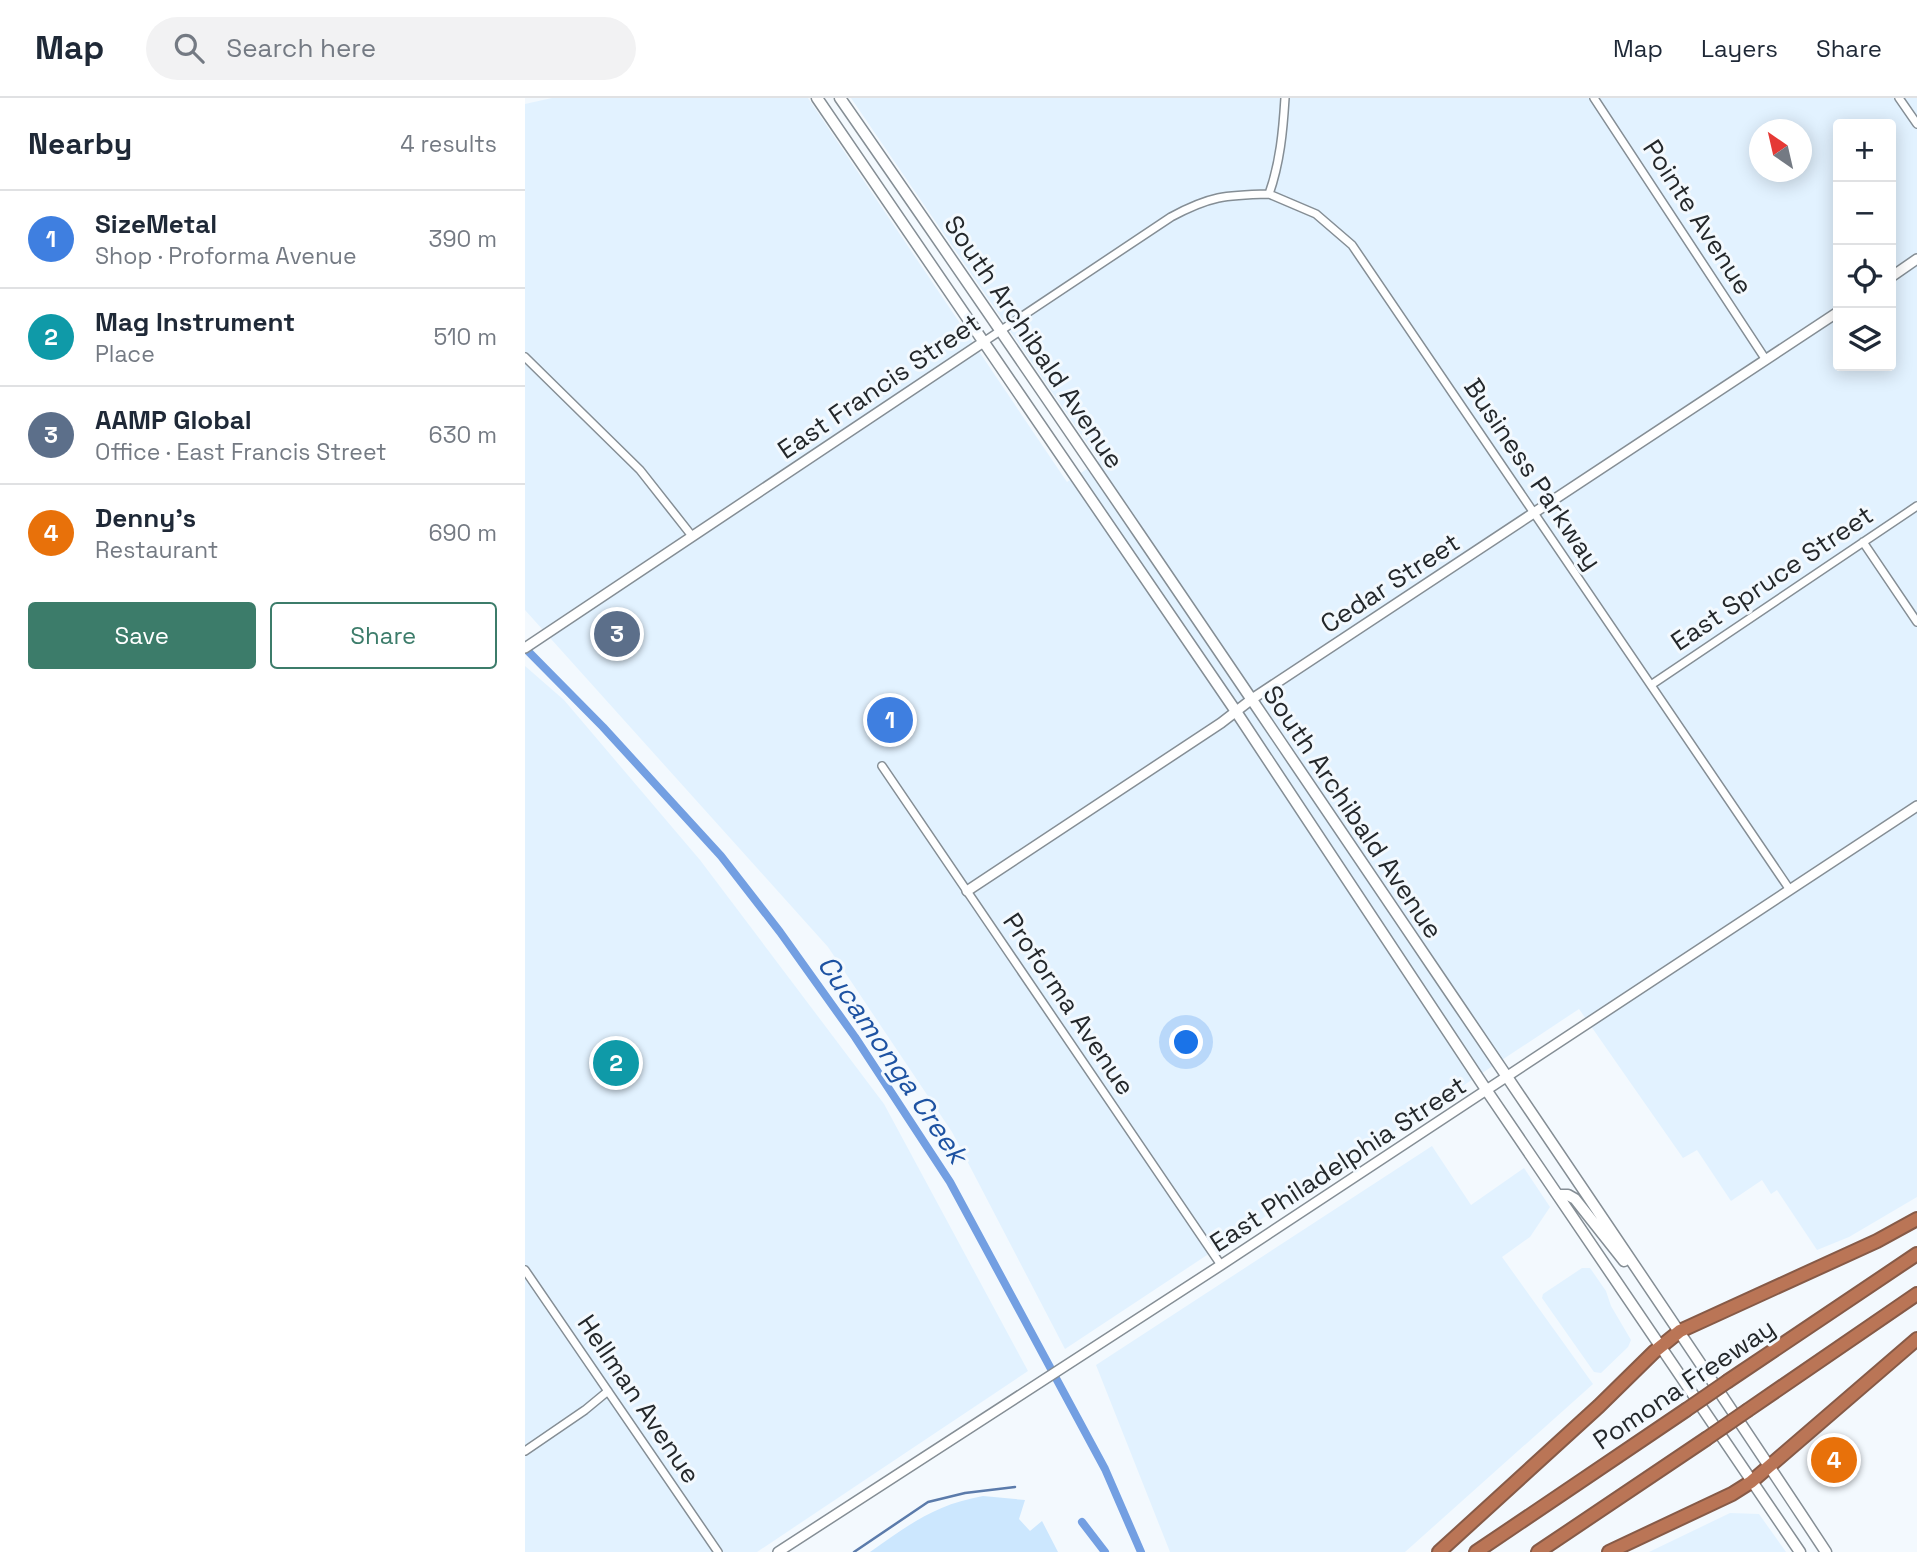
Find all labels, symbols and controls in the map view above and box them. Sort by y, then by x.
search box [146,17,636,80]
text: Map [35,27,104,69]
icon: search [170,29,208,67]
text: Search here [226,31,376,65]
text: Map [1613,33,1663,64]
text: Layers [1701,33,1778,64]
text: Share [1816,33,1882,64]
north arrow [1749,119,1812,182]
map controls [1833,119,1896,371]
button: + [1833,119,1896,182]
text: Nearby [28,124,132,163]
text: 4 results [400,129,497,159]
street label: Pointe Avenue [1635,133,1761,301]
button: − [1833,182,1896,245]
text: SizeMetal [95,207,217,241]
street label: South Archibald Avenue [936,209,1132,475]
text: 1 [46,224,56,254]
text: 390 m [429,224,497,254]
text: Shop · Proforma Avenue [95,241,357,271]
button: locate [1833,245,1896,308]
text: Mag Instrument [95,305,295,339]
street label: East Francis Street [771,305,987,467]
button: layers [1833,308,1896,371]
text: 2 [44,322,58,352]
text: 510 m [434,322,497,352]
text: Place [95,339,155,369]
street label: Business Parkway [1456,372,1610,576]
text: AAMP Global [95,403,252,437]
text: 3 [44,420,58,450]
text: 630 m [429,420,497,450]
text: Office · East Francis Street [95,437,387,467]
street label: East Spruce Street [1664,498,1880,658]
text: Denny's [95,501,196,535]
text: 4 [44,518,58,548]
text: 690 m [428,518,497,548]
street label: Cedar Street [1314,525,1466,641]
text: Restaurant [95,535,218,565]
button: Save [28,602,256,669]
button: Share [270,602,497,669]
pin: 3 [594,608,640,660]
street label: South Archibald Avenue [1255,679,1451,945]
pin: 1 [867,694,913,746]
street label: Proforma Avenue [995,906,1143,1102]
water label: Cucamonga Creek [810,948,978,1173]
your location [1169,1025,1203,1059]
pin: 2 [593,1037,639,1089]
street label: East Philadelphia Street [1203,1068,1473,1260]
street label: Hellman Avenue [570,1308,708,1490]
street label: Pomona Freeway [1586,1311,1782,1457]
pin: 4 [1811,1434,1857,1486]

